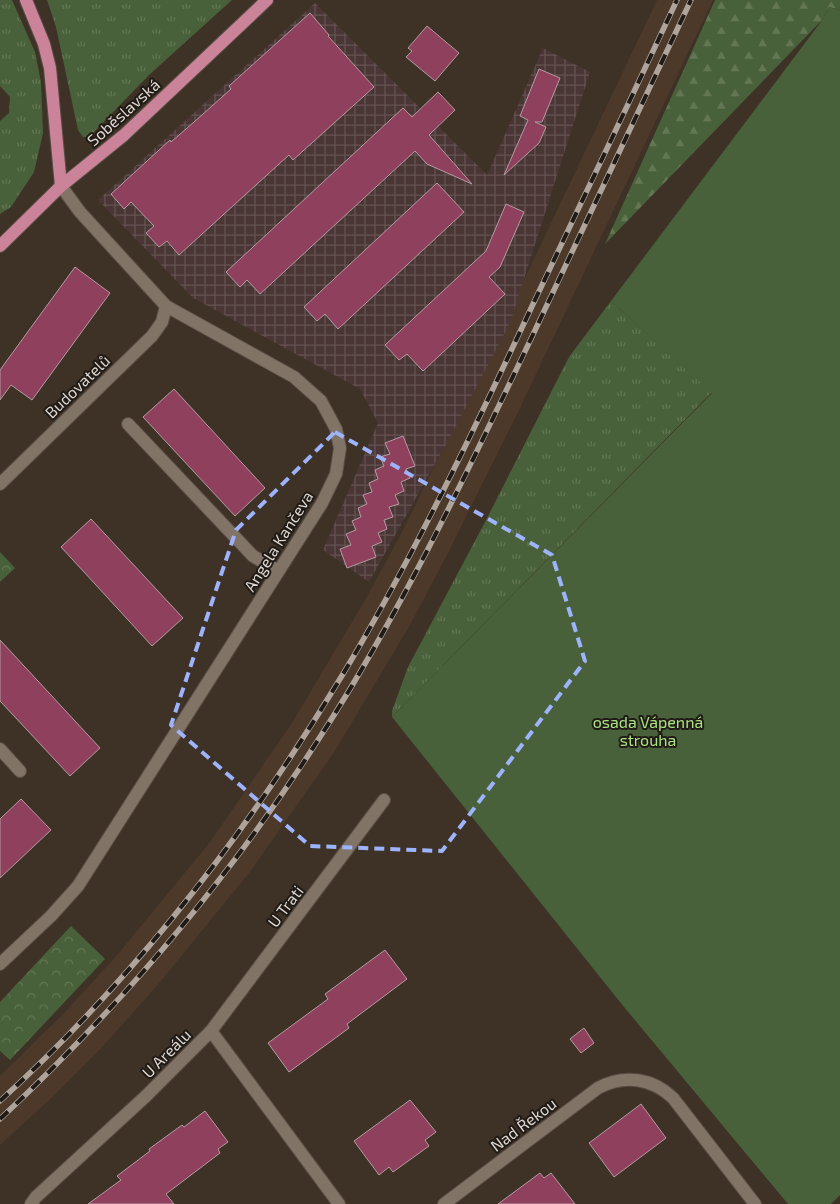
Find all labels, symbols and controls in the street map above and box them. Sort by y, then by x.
street label: Soběslavská [83,74,163,150]
street label: Budovatelů [41,350,113,422]
street label: Angela Kančeva [240,487,316,595]
park label: osada Vápenná strouha [593,712,703,749]
street label: U Trati [263,882,307,930]
street label: U Areálu [138,1025,194,1081]
street label: Nad Řekou [486,1093,560,1155]

